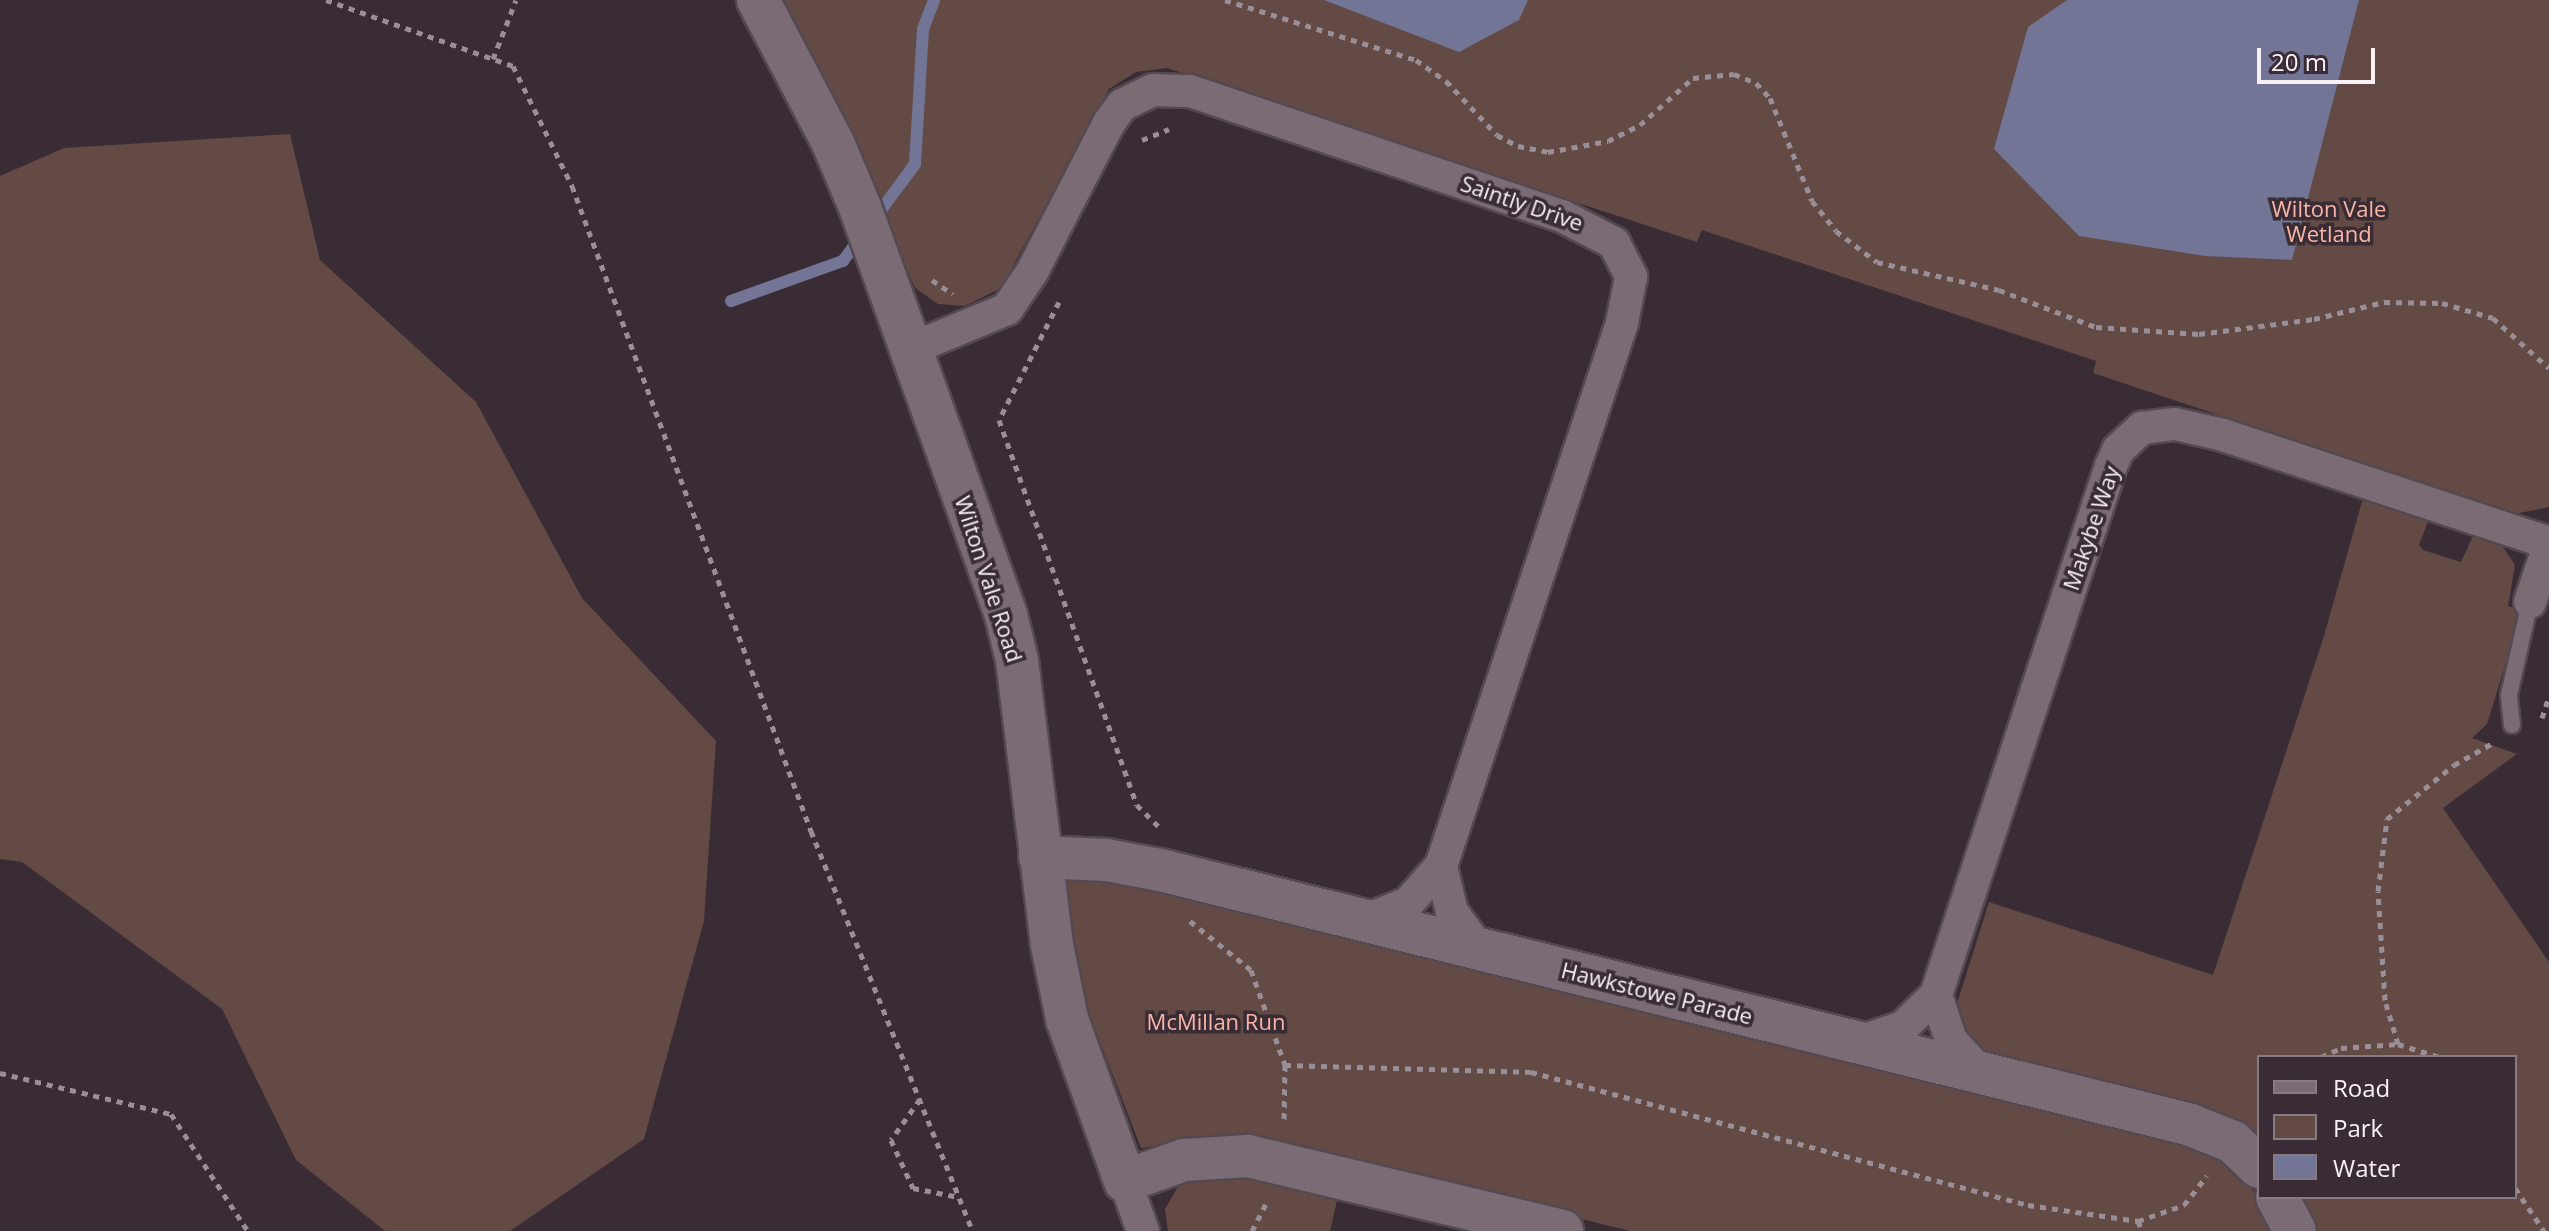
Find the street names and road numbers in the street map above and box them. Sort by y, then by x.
street label: Saintly Drive [1458,170,1586,236]
street label: Makybe Way [2057,462,2125,594]
street label: Wilton Vale Road [950,493,1028,665]
street label: Hawkstowe Parade [1559,956,1755,1030]

